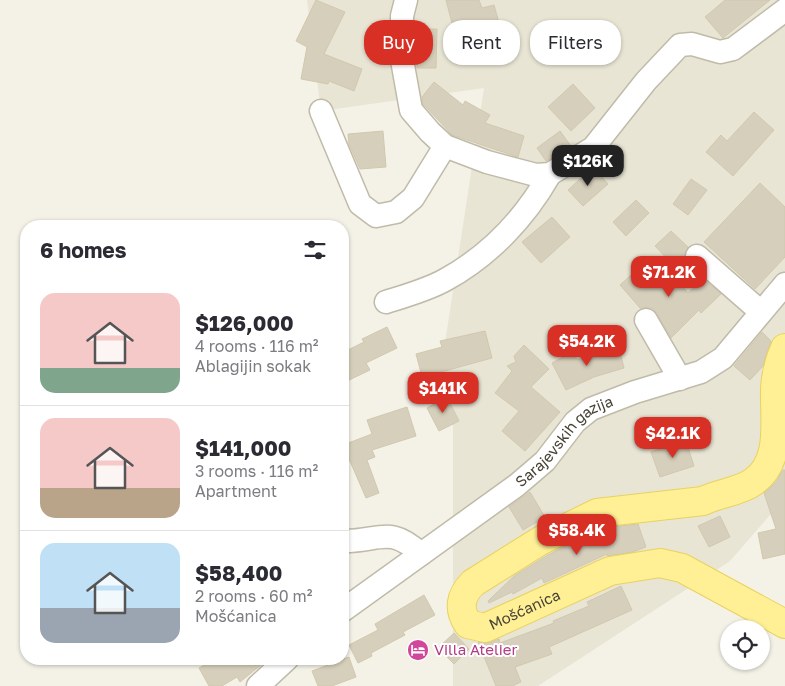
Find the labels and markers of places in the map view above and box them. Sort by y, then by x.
pin: $126K [553,144,623,187]
pin: $71.2K [628,256,710,298]
pin: $54.2K [546,324,628,367]
pin: $141K [408,372,478,414]
pin: $42.1K [632,416,714,459]
pin: $58.4K [536,514,618,556]
hotel icon: Villa Atelier [406,638,430,662]
place label: Villa Atelier [434,640,518,658]

